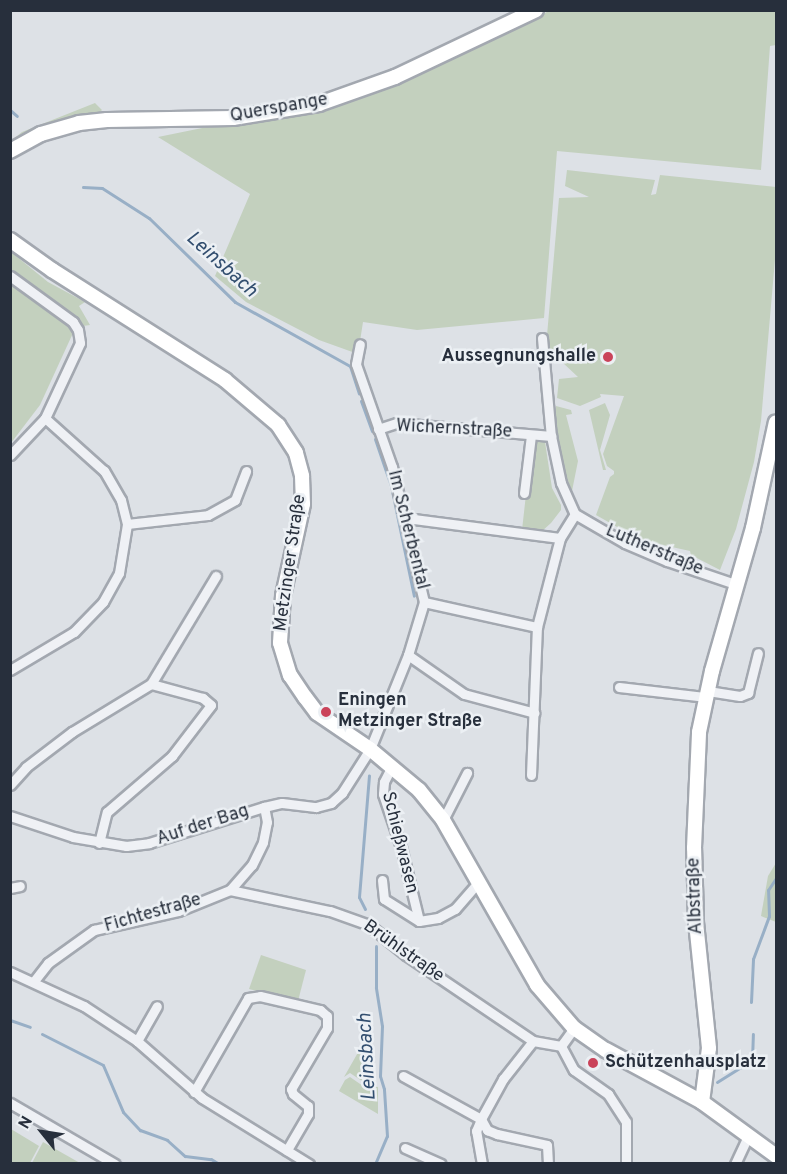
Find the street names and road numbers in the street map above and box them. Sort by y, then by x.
street label: Querspange [229,90,329,128]
street label: Wichernstraße [395,416,513,444]
street label: Im Scherbental [382,468,432,592]
street label: Metzinger Straße [271,493,311,633]
street label: Lutherstraße [602,521,706,581]
street label: Schießwasen [376,790,422,896]
street label: Auf der Bag [154,801,252,851]
street label: Albstraße [684,857,708,935]
street label: Fichtestraße [102,890,204,938]
street label: Brühlstraße [358,916,448,988]

